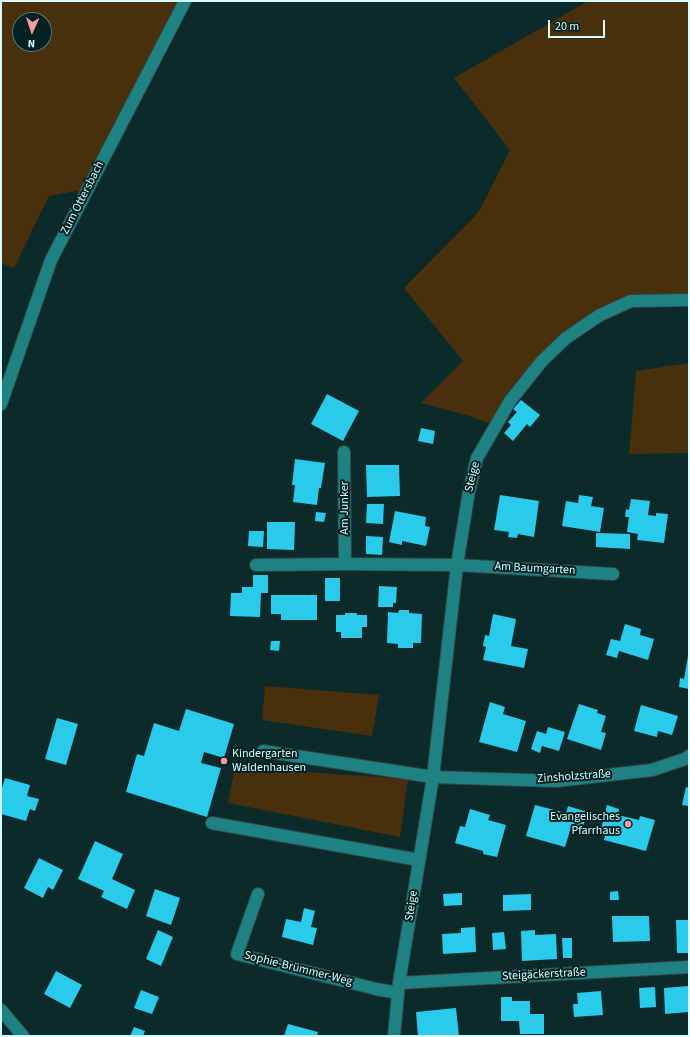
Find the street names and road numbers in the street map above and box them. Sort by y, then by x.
street label: Zum Ottersbach [58,159,108,237]
street label: Steige [463,460,483,494]
street label: Am Junker [338,481,352,535]
street label: Am Baumgarten [494,560,576,578]
street label: Zinsholzstraße [537,767,611,787]
street label: Steige [402,890,422,922]
street label: Sophie-Brümmer-Weg [242,949,354,989]
street label: Steigäckerstraße [502,966,586,984]

